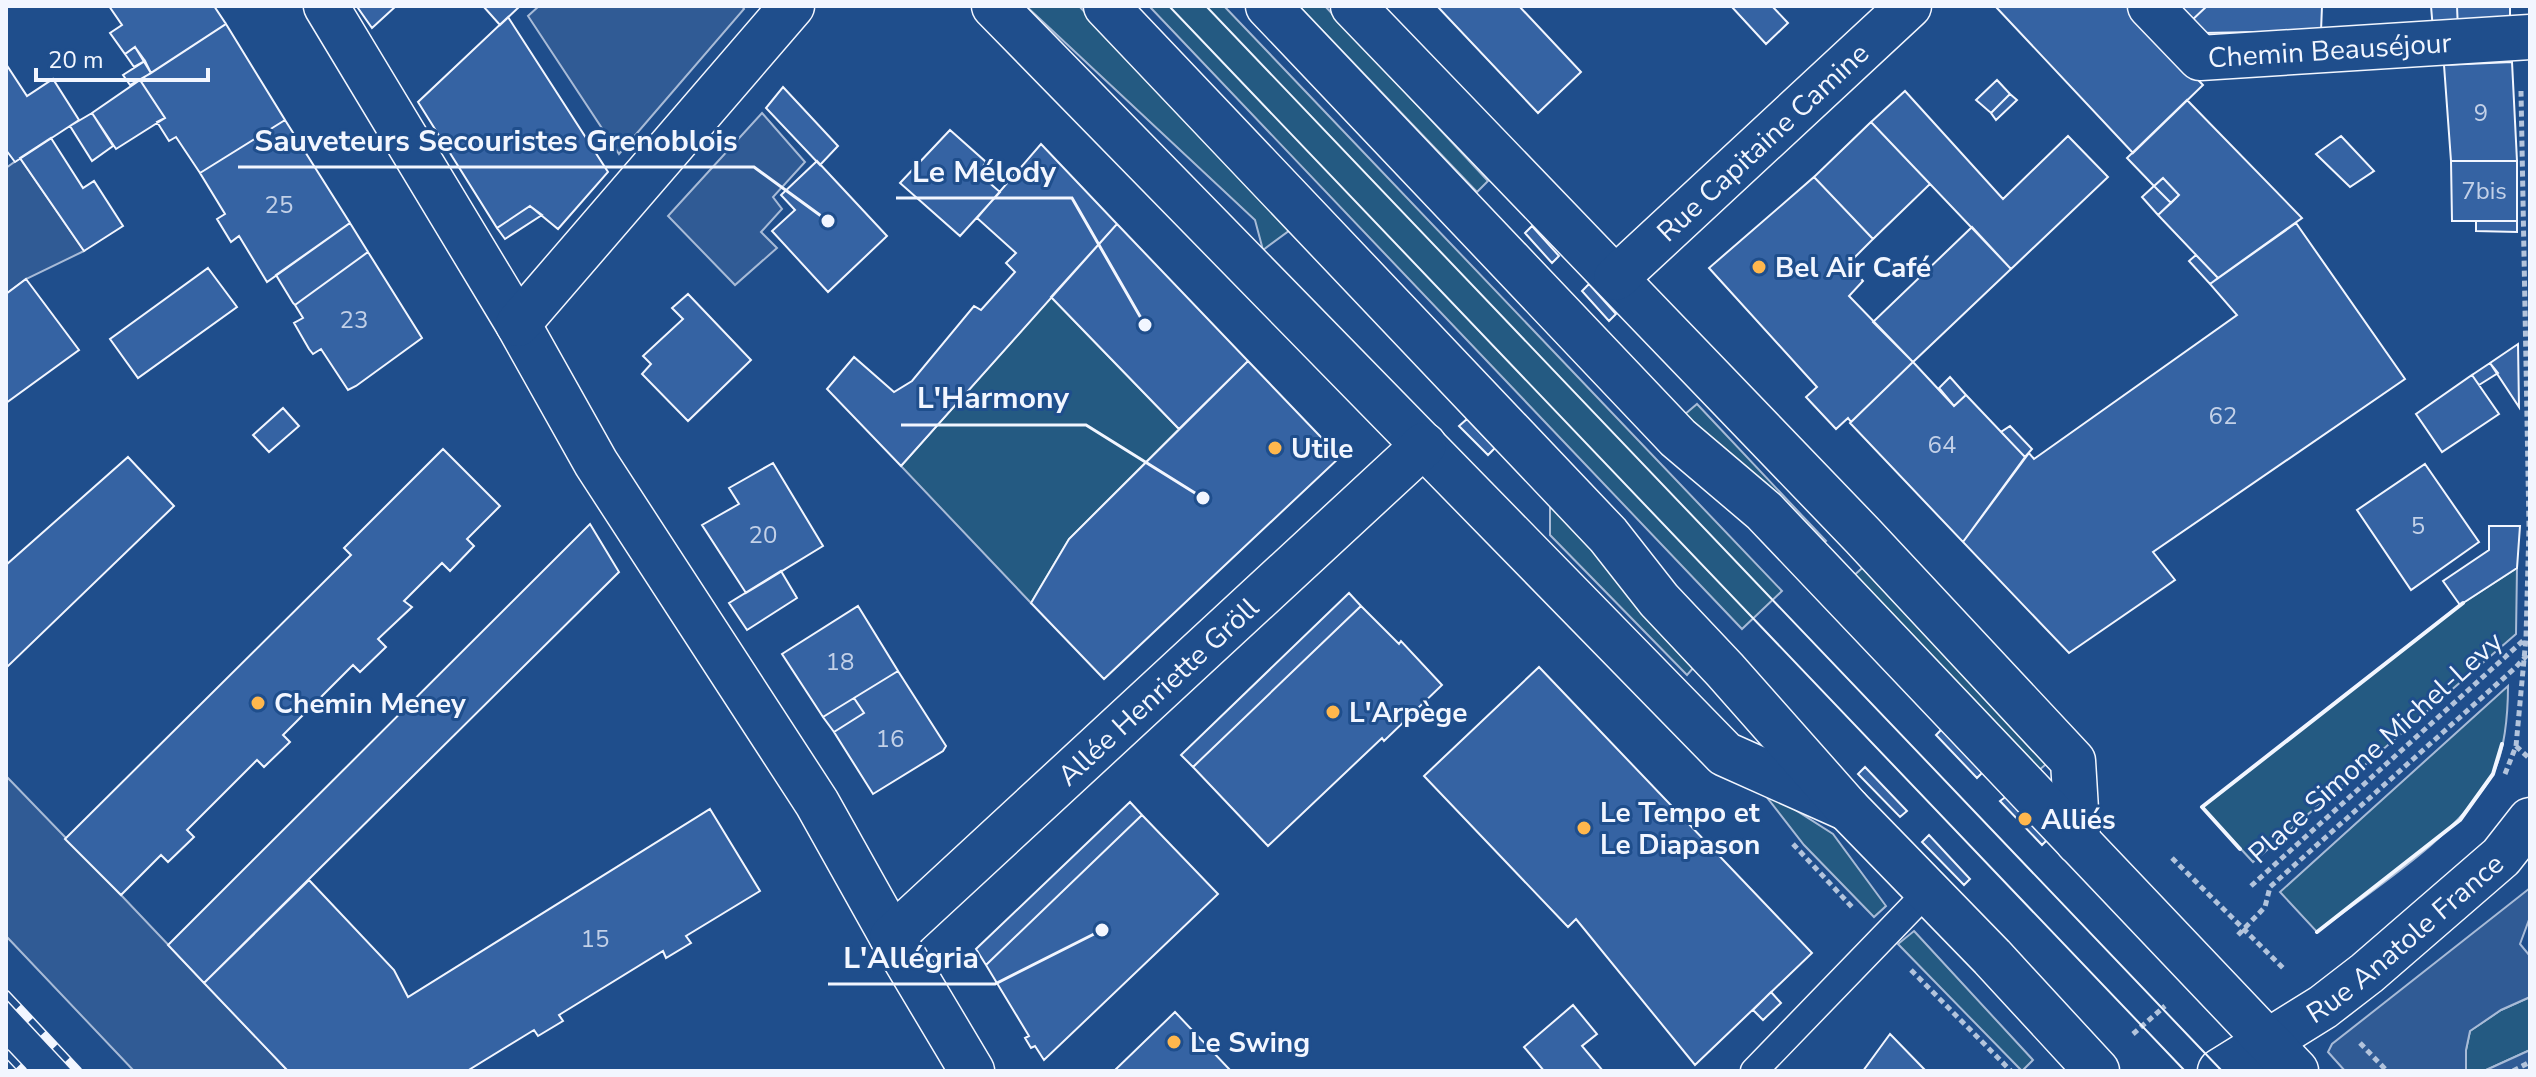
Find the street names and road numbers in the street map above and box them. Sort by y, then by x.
street label: Chemin Beauséjour [2207,24,2453,77]
street label: Rue Capitaine Camine [1649,35,1877,251]
street label: Allée Henriette Gröll [1050,589,1268,795]
street label: Place Simone Michel-Levy [2240,623,2512,872]
street label: Rue Anatole France [2299,845,2512,1033]

